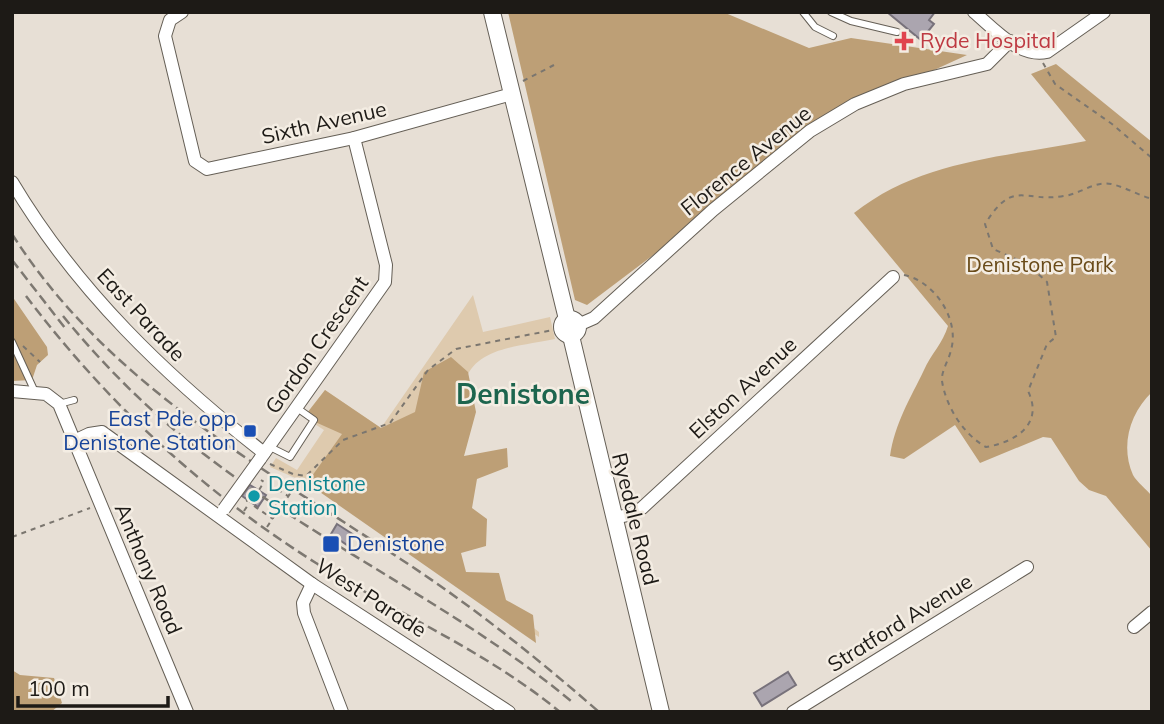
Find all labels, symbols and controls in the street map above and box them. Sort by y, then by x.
place label: Ryde Hospital [920,27,1056,53]
marker: Ryde Hospital [894,31,914,51]
street label: Sixth Avenue [259,95,389,149]
street label: Florence Avenue [675,100,816,221]
park label: Denistone Park [966,251,1114,277]
street label: East Parade [92,262,191,366]
street label: Gordon Crescent [259,271,373,418]
street label: Elston Avenue [683,331,802,444]
district label: Denistone [456,376,590,411]
place label: East Pde opp Denistone Station [63,405,236,455]
marker: East Pde opp Denistone Station [242,423,258,439]
street label: Ryedale Road [607,450,665,588]
place label: Denistone Station [268,470,366,520]
marker: Denistone Station [246,488,262,504]
street label: Anthony Road [110,499,188,638]
place label: Denistone [347,530,445,556]
marker: Denistone [321,534,341,554]
street label: West Parade [311,552,432,643]
street label: Stratford Avenue [822,567,977,677]
scale bar [18,664,168,708]
text: 100 m [28,675,90,701]

